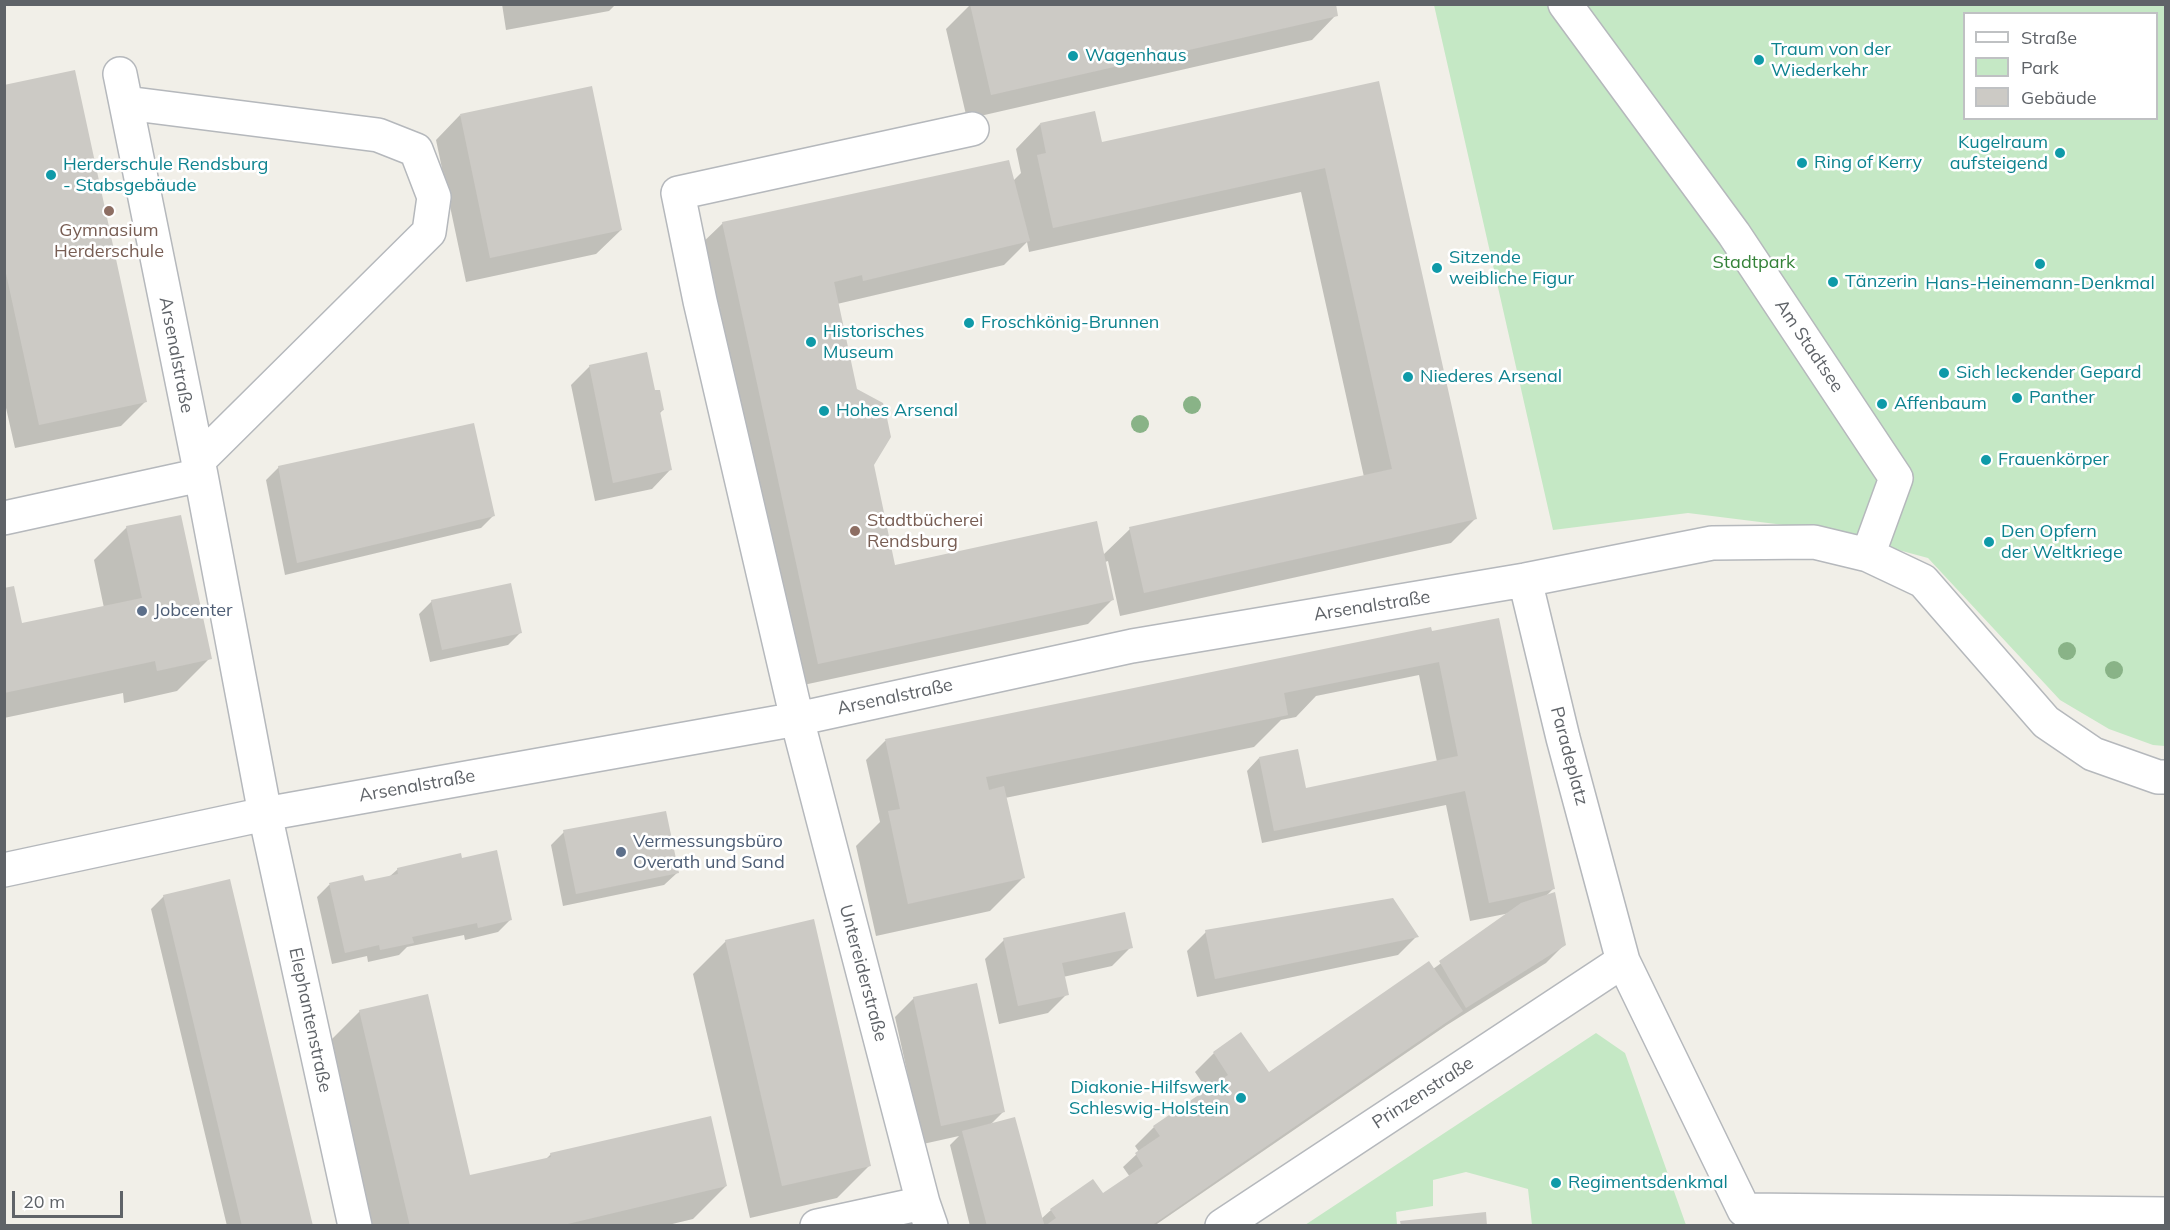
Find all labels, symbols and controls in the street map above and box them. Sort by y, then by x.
legend [1963,12,2158,120]
text: Straße [2021,26,2077,49]
place label: Traum von der Wiederkehr [1771,39,1891,82]
place label: Wagenhaus [1085,45,1187,67]
marker: Wagenhaus [1066,49,1080,63]
marker: Traum von der Wiederkehr [1752,53,1766,67]
text: Park [2021,56,2059,79]
text: Gebäude [2021,86,2097,109]
place label: Kugelraum aufsteigend [1950,132,2048,174]
marker: Kugelraum aufsteigend [2053,146,2067,160]
place label: Ring of Kerry [1814,152,1922,174]
place label: Herderschule Rendsburg - Stabsgebäude [63,154,268,196]
marker: Ring of Kerry [1795,156,1809,170]
marker: Herderschule Rendsburg - Stabsgebäude [44,168,58,182]
marker: Gymnasium Herderschule [102,204,116,218]
place label: Gymnasium Herderschule [54,220,164,262]
place label: Sitzende weibliche Figur [1449,247,1574,290]
park label: Stadtpark [1713,252,1795,274]
marker: Hans-Heinemann-Denkmal [2033,257,2047,271]
marker: Sitzende weibliche Figur [1430,261,1444,275]
place label: Tänzerin [1845,271,1918,293]
place label: Hans-Heinemann-Denkmal [1925,273,2155,295]
marker: Tänzerin [1826,275,1840,289]
street label: Arsenalstraße [154,295,198,415]
street label: Am Stadtsee [1770,295,1848,397]
place label: Froschkönig-Brunnen [981,312,1159,334]
marker: Froschkönig-Brunnen [962,316,976,330]
place label: Historisches Museum [823,321,924,364]
marker: Historisches Museum [804,335,818,349]
place label: Sich leckender Gepard [1956,362,2142,384]
place label: Niederes Arsenal [1420,366,1562,388]
marker: Sich leckender Gepard [1937,366,1951,380]
marker: Niederes Arsenal [1401,370,1415,384]
place label: Panther [2029,387,2095,409]
marker: Panther [2010,391,2024,405]
place label: Affenbaum [1894,393,1987,415]
marker: Affenbaum [1875,397,1889,411]
place label: Hohes Arsenal [836,400,958,422]
marker: Hohes Arsenal [817,404,831,418]
place label: Frauenkörper [1998,449,2109,471]
marker: Frauenkörper [1979,453,1993,467]
place label: Stadtbücherei Rendsburg [867,510,983,552]
place label: Den Opfern der Weltkriege [2001,521,2123,564]
marker: Stadtbücherei Rendsburg [848,524,862,538]
marker: Den Opfern der Weltkriege [1982,535,1996,549]
street label: Arsenalstraße [1312,586,1432,626]
place label: Jobcenter [154,600,233,622]
marker: Jobcenter [135,604,149,618]
street label: Arsenalstraße [835,674,955,720]
street label: Paradeplatz [1545,704,1593,808]
street label: Arsenalstraße [357,765,477,807]
place label: Vermessungsbüro Overath und Sand [633,831,785,874]
marker: Vermessungsbüro Overath und Sand [614,845,628,859]
street label: Untereiderstraße [834,902,892,1044]
street label: Elephantenstraße [284,946,336,1094]
street label: Prinzenstraße [1368,1052,1478,1134]
place label: Diakonie-Hilfswerk Schleswig-Holstein [1069,1077,1229,1120]
marker: Diakonie-Hilfswerk Schleswig-Holstein [1234,1091,1248,1105]
place label: Regimentsdenkmal [1568,1172,1728,1194]
marker: Regimentsdenkmal [1549,1176,1563,1190]
scale bar [15,1179,126,1217]
text: 20 m [23,1190,65,1213]

